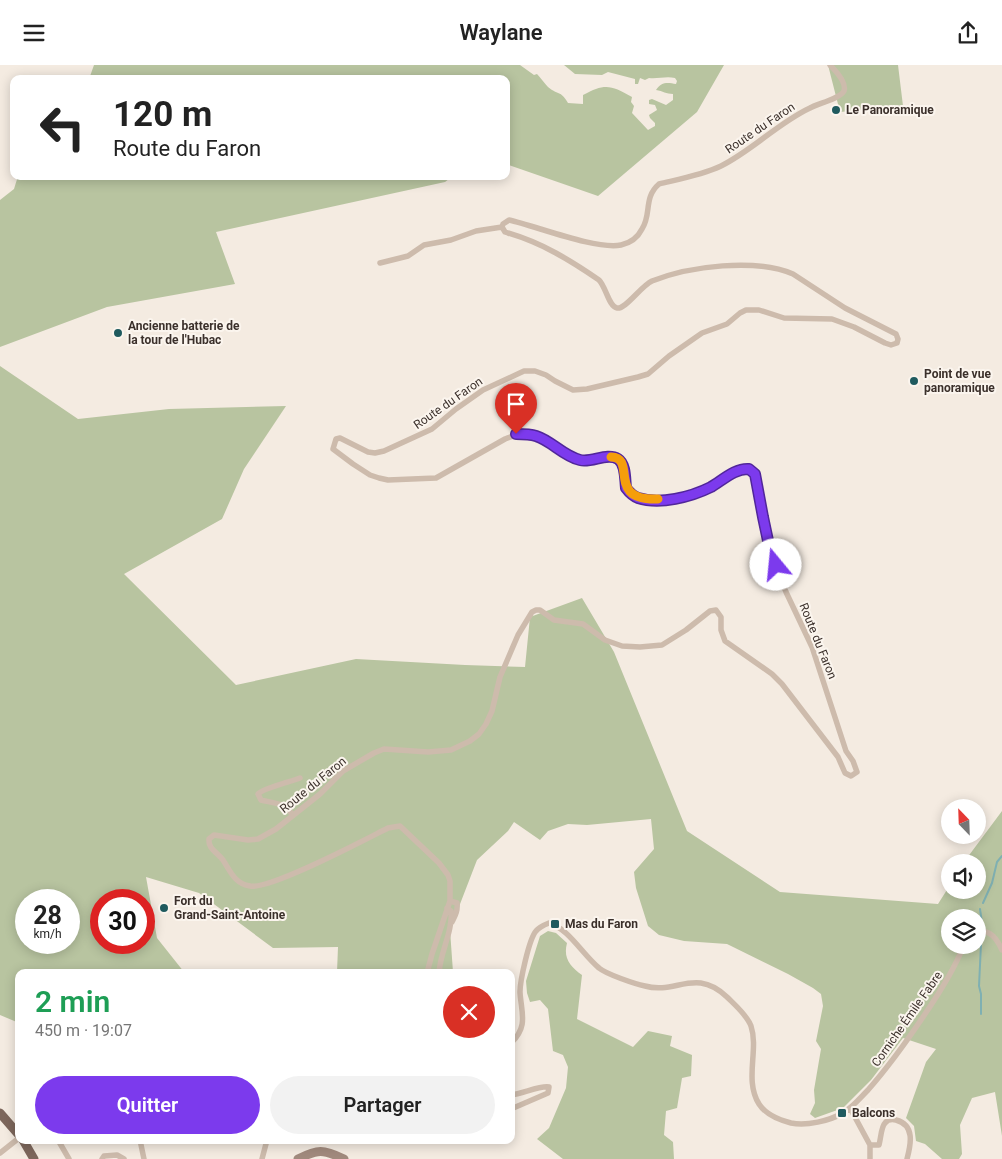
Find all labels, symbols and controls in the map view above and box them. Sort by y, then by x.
icon: menu [20,19,48,47]
icon: share [954,19,982,47]
text: Waylane [459,20,543,45]
text: 120 m [113,94,212,135]
icon: left [30,95,95,160]
street label: Route du Faron [723,100,797,156]
place label: Le Panoramique [846,103,934,117]
marker: Le Panoramique [830,104,842,116]
text: Route du Faron [113,136,261,161]
place label: Ancienne batterie de la tour de l'Hubac [128,319,240,347]
marker: Ancienne batterie de la tour de l'Hubac [112,327,124,339]
place label: Point de vue panoramique [924,367,995,395]
street label: Route du Faron [411,374,485,432]
marker: Point de vue panoramique [908,375,920,387]
pin [495,383,537,434]
icon: arrive [502,390,530,418]
position arrow [749,538,801,590]
street label: Route du Faron [796,601,840,681]
street label: Route du Faron [277,754,349,816]
north arrow [941,799,986,844]
map controls [941,799,986,954]
button: sound [941,854,986,899]
speed limit sign: 30 [90,889,155,954]
place label: Fort du Grand-Saint-Antoine [174,894,286,922]
text: 28 [33,901,62,930]
marker: Fort du Grand-Saint-Antoine [158,902,170,914]
button: layers [941,909,986,954]
place label: Mas du Faron [565,917,638,931]
marker: Mas du Faron [549,918,561,930]
text: km/h [33,927,62,941]
street label: Corniche Émile Fabre [868,968,945,1069]
text: 2 min [35,984,110,1019]
button: close [443,986,495,1038]
text: 450 m · 19:07 [35,1021,132,1040]
button: Quitter [35,1076,260,1134]
button: Partager [270,1076,495,1134]
place label: Balcons [852,1106,895,1120]
marker: Balcons [836,1107,848,1119]

